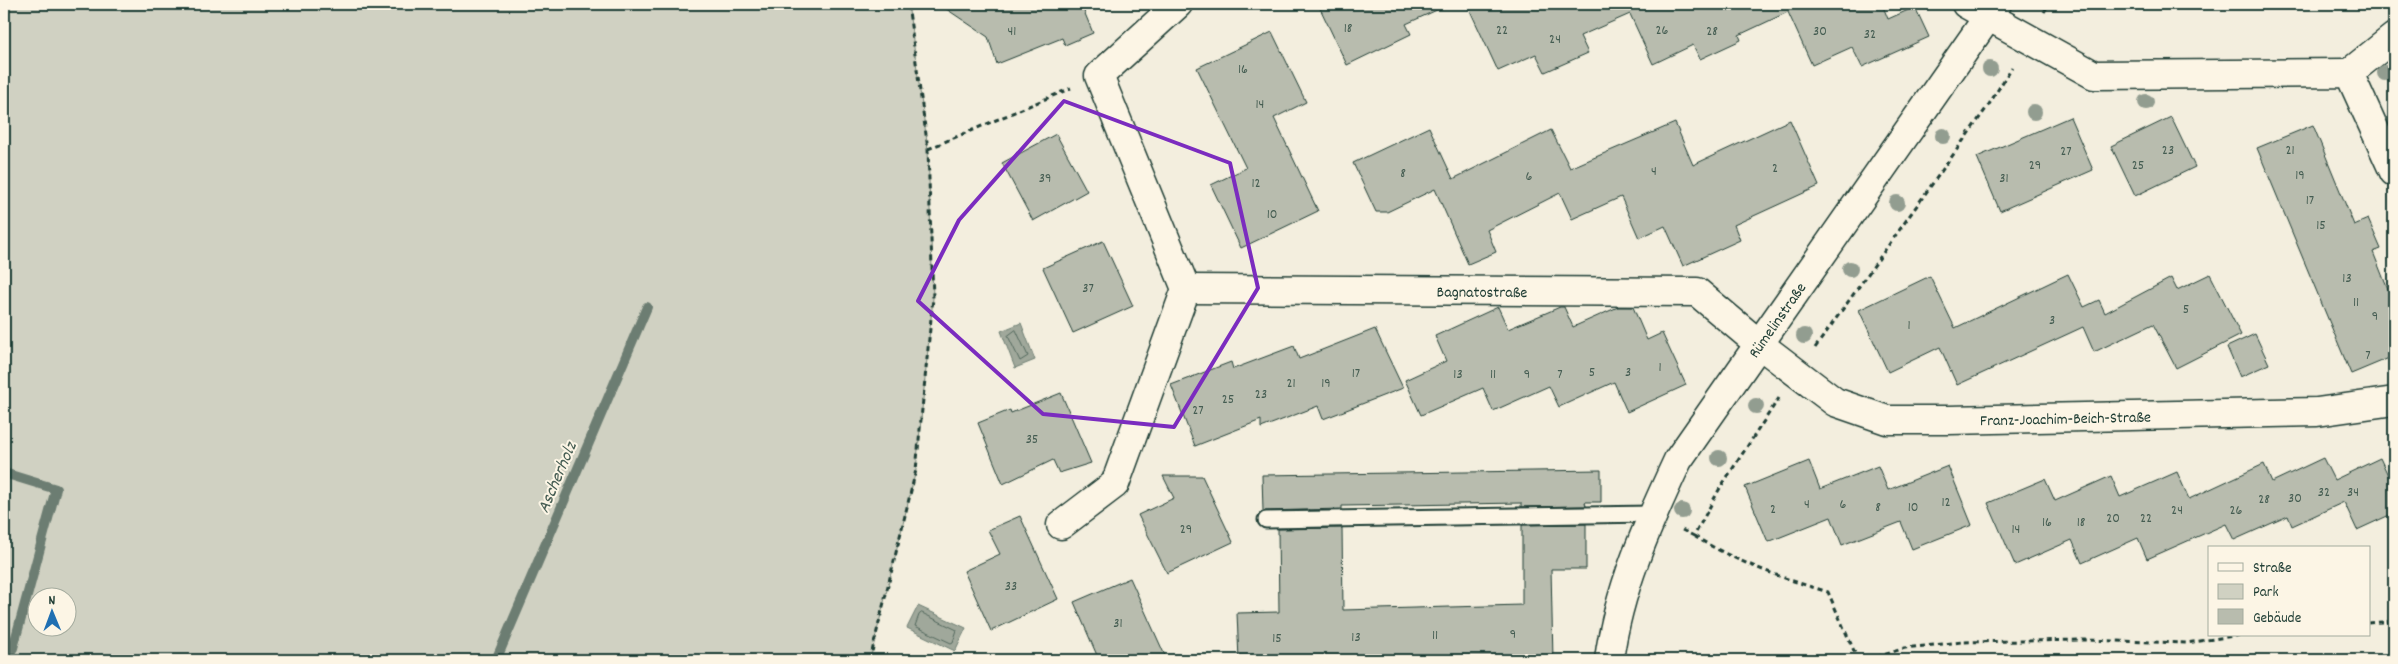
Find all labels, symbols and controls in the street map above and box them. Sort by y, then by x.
house number: 18 [1344,19,1353,39]
house number: 22 [1496,21,1508,41]
house number: 26 [1656,21,1669,41]
house number: 41 [1008,22,1016,42]
house number: 28 [1706,22,1718,42]
house number: 30 [1813,22,1827,42]
house number: 32 [1864,25,1876,45]
house number: 24 [1549,30,1561,50]
house number: 16 [1238,60,1248,80]
house number: 14 [1256,95,1264,115]
house number: 23 [2162,141,2174,161]
house number: 21 [2285,141,2295,161]
house number: 27 [2060,142,2072,162]
house number: 29 [2029,156,2041,176]
house number: 25 [2132,156,2144,176]
house number: 2 [1772,159,1778,179]
house number: 4 [1651,162,1657,182]
house number: 8 [1400,164,1406,184]
house number: 19 [2295,166,2305,186]
house number: 6 [1526,167,1533,187]
house number: 39 [1039,169,1051,189]
house number: 31 [1999,169,2009,189]
house number: 12 [1251,174,1261,194]
house number: 17 [2306,191,2314,211]
house number: 10 [1267,205,1277,225]
house number: 15 [2316,216,2326,236]
house number: 13 [2342,269,2352,289]
street label: Rümelinstraße [1744,278,1813,363]
house number: 37 [1082,279,1094,299]
street label: Bagnatostraße [1436,281,1527,305]
house number: 11 [2353,293,2359,313]
house number: 5 [2183,300,2189,320]
house number: 9 [2372,307,2378,327]
house number: 3 [2049,311,2055,331]
house number: 1 [1907,316,1911,336]
house number: 7 [2365,346,2371,366]
house number: 1 [1658,358,1662,378]
house number: 5 [1589,363,1595,383]
house number: 3 [1625,363,1631,383]
house number: 17 [1352,364,1360,384]
house number: 13 [1453,365,1463,385]
house number: 11 [1490,365,1496,385]
house number: 9 [1524,365,1530,385]
house number: 7 [1557,365,1563,385]
house number: 21 [1286,374,1296,394]
house number: 19 [1321,374,1331,394]
house number: 23 [1255,385,1267,405]
house number: 25 [1222,390,1234,410]
house number: 27 [1192,401,1204,421]
street label: Franz-Joachim-Beich-Straße [1980,407,2151,433]
house number: 35 [1026,430,1038,450]
water label: Ascherholz [532,438,585,517]
house number: 32 [2318,483,2330,503]
house number: 34 [2347,483,2359,503]
house number: 30 [2288,489,2302,509]
house number: 28 [2258,490,2270,510]
house number: 12 [1941,493,1951,513]
house number: 4 [1804,495,1810,515]
house number: 6 [1840,495,1847,515]
house number: 8 [1875,498,1881,518]
house number: 10 [1908,498,1918,518]
house number: 2 [1770,500,1776,520]
house number: 24 [2171,501,2183,521]
house number: 26 [2230,501,2243,521]
house number: 20 [2106,509,2120,529]
house number: 22 [2140,509,2152,529]
house number: 16 [2042,513,2052,533]
house number: 18 [2077,513,2086,533]
house number: 29 [1180,520,1192,540]
house number: 14 [2012,520,2020,540]
legend [2208,546,2370,636]
text: Straße [2253,558,2292,580]
house number: 33 [1005,577,1017,597]
text: Park [2253,582,2279,604]
north arrow [28,586,78,636]
text: N [48,591,56,611]
text: Gebäude [2253,608,2302,630]
house number: 31 [1113,614,1123,634]
house number: 9 [1510,625,1516,645]
house number: 11 [1432,626,1438,646]
house number: 13 [1351,628,1361,648]
house number: 15 [1272,629,1282,649]

